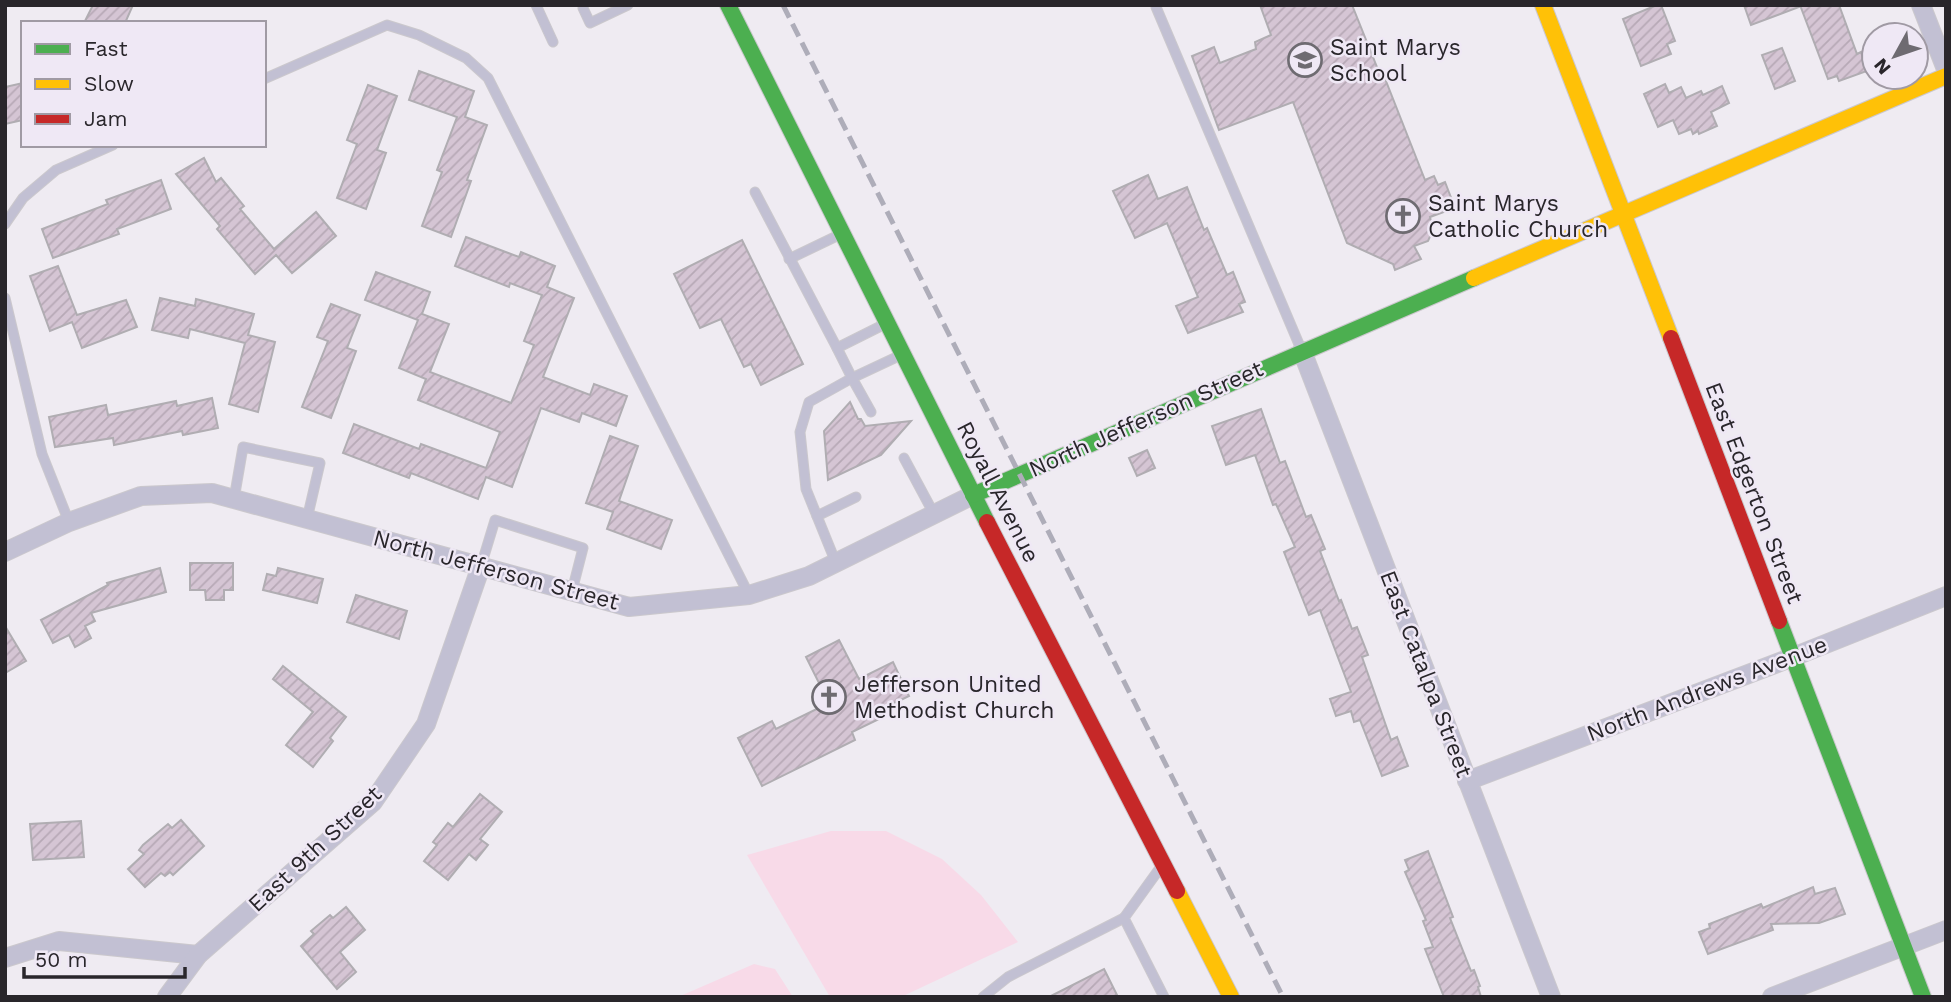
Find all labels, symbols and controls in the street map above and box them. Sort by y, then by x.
legend [21,21,266,147]
north arrow [1860,21,1930,91]
place label: Saint Marys School [1330,34,1461,87]
text: Fast [84,36,128,61]
school or university icon: Saint Marys School [1286,41,1324,79]
text: N [1869,54,1896,79]
text: Slow [84,71,134,96]
text: Jam [84,106,127,131]
place label: Saint Marys Catholic Church [1428,190,1608,243]
church icon: Saint Marys Catholic Church [1384,197,1422,235]
street label: North Jefferson Street [1025,355,1268,483]
street label: East Edgerton Street [1699,379,1809,608]
street label: Royall Avenue [951,417,1045,567]
street label: North Jefferson Street [370,524,622,616]
street label: East Catalpa Street [1374,567,1478,782]
street label: North Andrews Avenue [1583,631,1831,747]
place label: Jefferson United Methodist Church [854,671,1055,724]
church icon: Jefferson United Methodist Church [810,678,848,716]
street label: East 9th Street [243,780,388,918]
scale bar [24,936,186,980]
text: 50 m [35,947,87,972]

